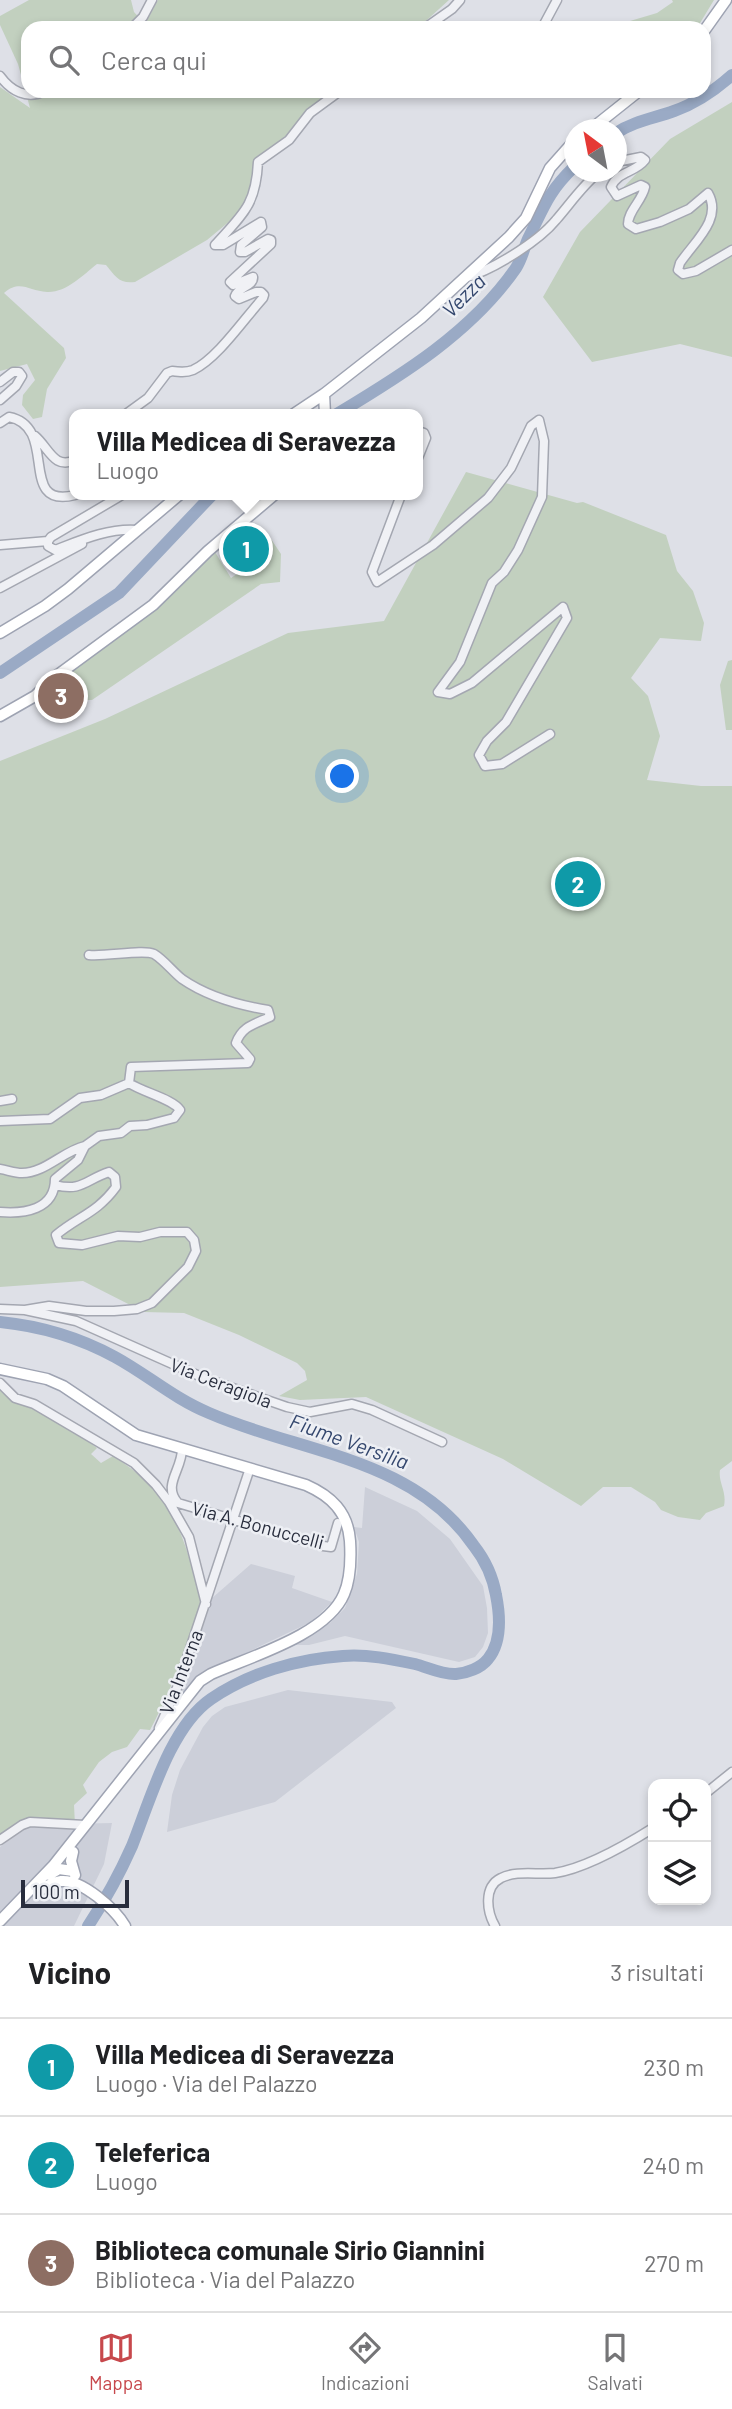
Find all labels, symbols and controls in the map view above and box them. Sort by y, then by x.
search box [21,21,711,98]
icon: search [45,41,83,79]
text: Cerca qui [101,44,207,75]
north arrow [564,119,627,182]
water label: Vezza [436,268,490,322]
popup [69,409,423,500]
text: Villa Medicea di Seravezza [96,425,396,456]
text: Luogo [96,456,159,484]
pin: 1 [223,523,269,575]
pin: 3 [38,670,84,722]
your location [325,759,359,793]
pin: 2 [555,858,601,910]
street label: Via Ceragiola [167,1353,275,1412]
water label: Fiume Versilia [287,1408,412,1474]
street label: Via A. Bonuccelli [189,1496,327,1553]
street label: Via Interna [154,1626,207,1717]
map controls [648,1779,711,1905]
button: locate [648,1779,711,1842]
button: layers [648,1842,711,1905]
scale bar [21,1877,130,1909]
text: 100 m [32,1880,80,1903]
text: Vicino [28,1954,111,1990]
text: 3 risultati [610,1958,704,1986]
text: Villa Medicea di Seravezza [95,2038,394,2069]
text: 1 [47,2053,55,2081]
text: 230 m [643,2053,704,2081]
text: Luogo · Via del Palazzo [95,2069,318,2097]
text: Teleferica [95,2136,210,2167]
text: 2 [45,2151,57,2179]
text: 240 m [642,2151,704,2179]
text: Luogo [95,2167,158,2195]
text: Biblioteca comunale Sirio Giannini [95,2234,485,2265]
text: 3 [45,2249,57,2277]
text: 270 m [644,2249,704,2277]
text: Biblioteca · Via del Palazzo [95,2265,355,2293]
tab: Mappa [89,2329,143,2394]
tab: Indicazioni [321,2329,410,2394]
tab: Salvati [588,2329,643,2394]

